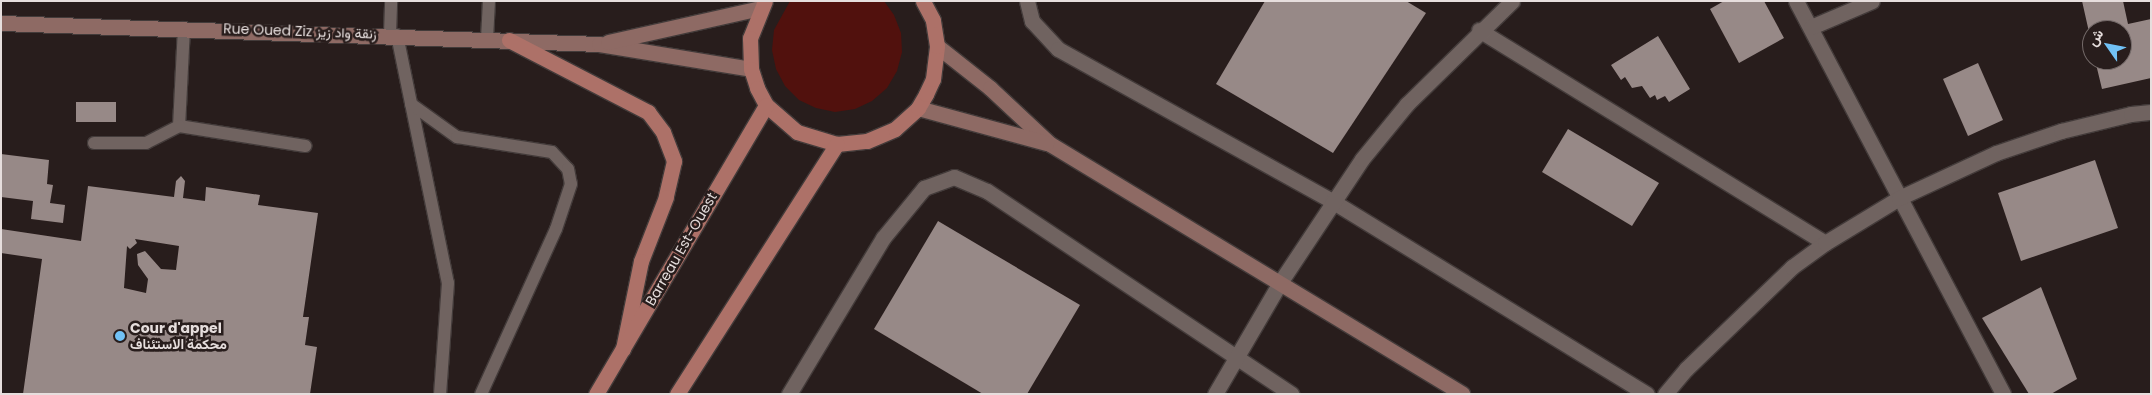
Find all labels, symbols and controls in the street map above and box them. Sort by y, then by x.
street label: Rue Oued Ziz زنقة واد زيز [223,20,377,42]
north arrow [2082,20,2132,70]
text: ش [2082,25,2108,50]
street label: Barreau Est-Ouest [642,190,720,308]
place label: Cour d'appel محكمة الاستئناف [130,320,227,352]
marker: Cour d'appel محكمة الاستئناف [114,330,126,342]

